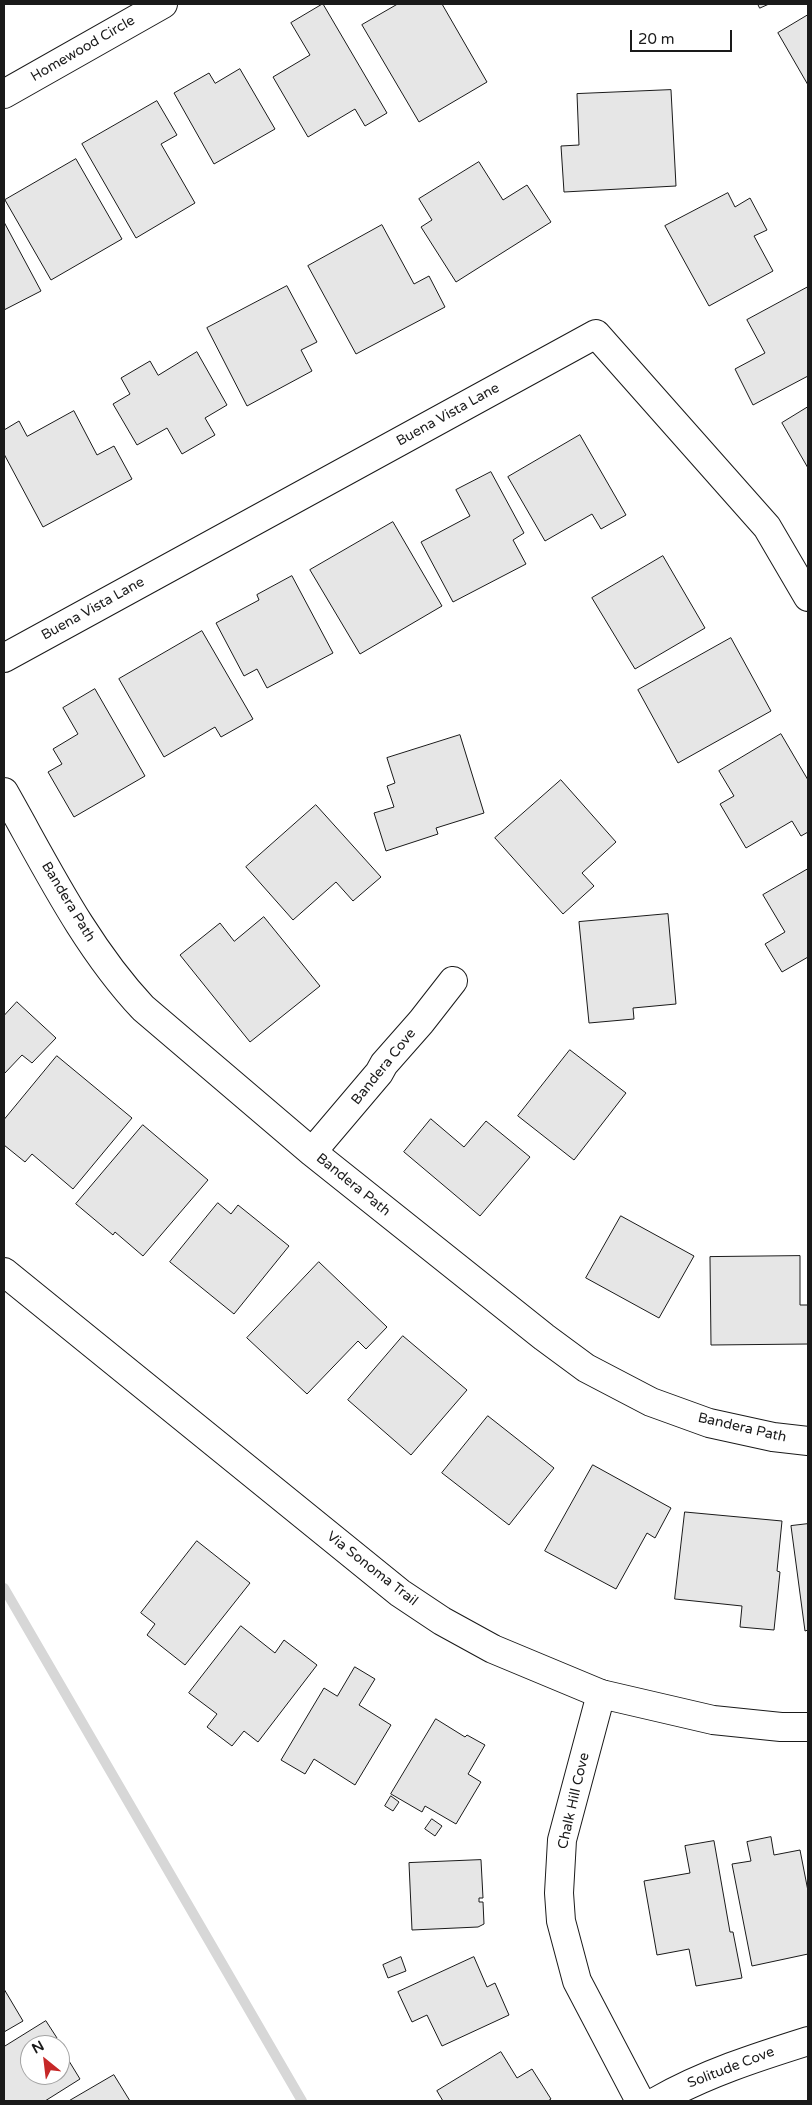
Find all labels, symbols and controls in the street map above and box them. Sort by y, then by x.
street label: Homewood Circle [28,12,138,86]
scale bar [632,20,734,52]
text: 20 m [638,30,675,48]
street label: Buena Vista Lane [394,380,502,450]
street label: Buena Vista Lane [39,574,147,644]
street label: Bandera Path [38,859,98,945]
street label: Bandera Cove [348,1026,420,1108]
street label: Bandera Path [313,1150,393,1220]
street label: Bandera Path [696,1410,788,1446]
street label: Via Sonoma Trail [323,1528,421,1610]
street label: Chalk Hill Cove [555,1751,593,1851]
north arrow [20,2035,70,2085]
text: N [29,2037,47,2057]
street label: Solitude Cove [685,2044,777,2092]

